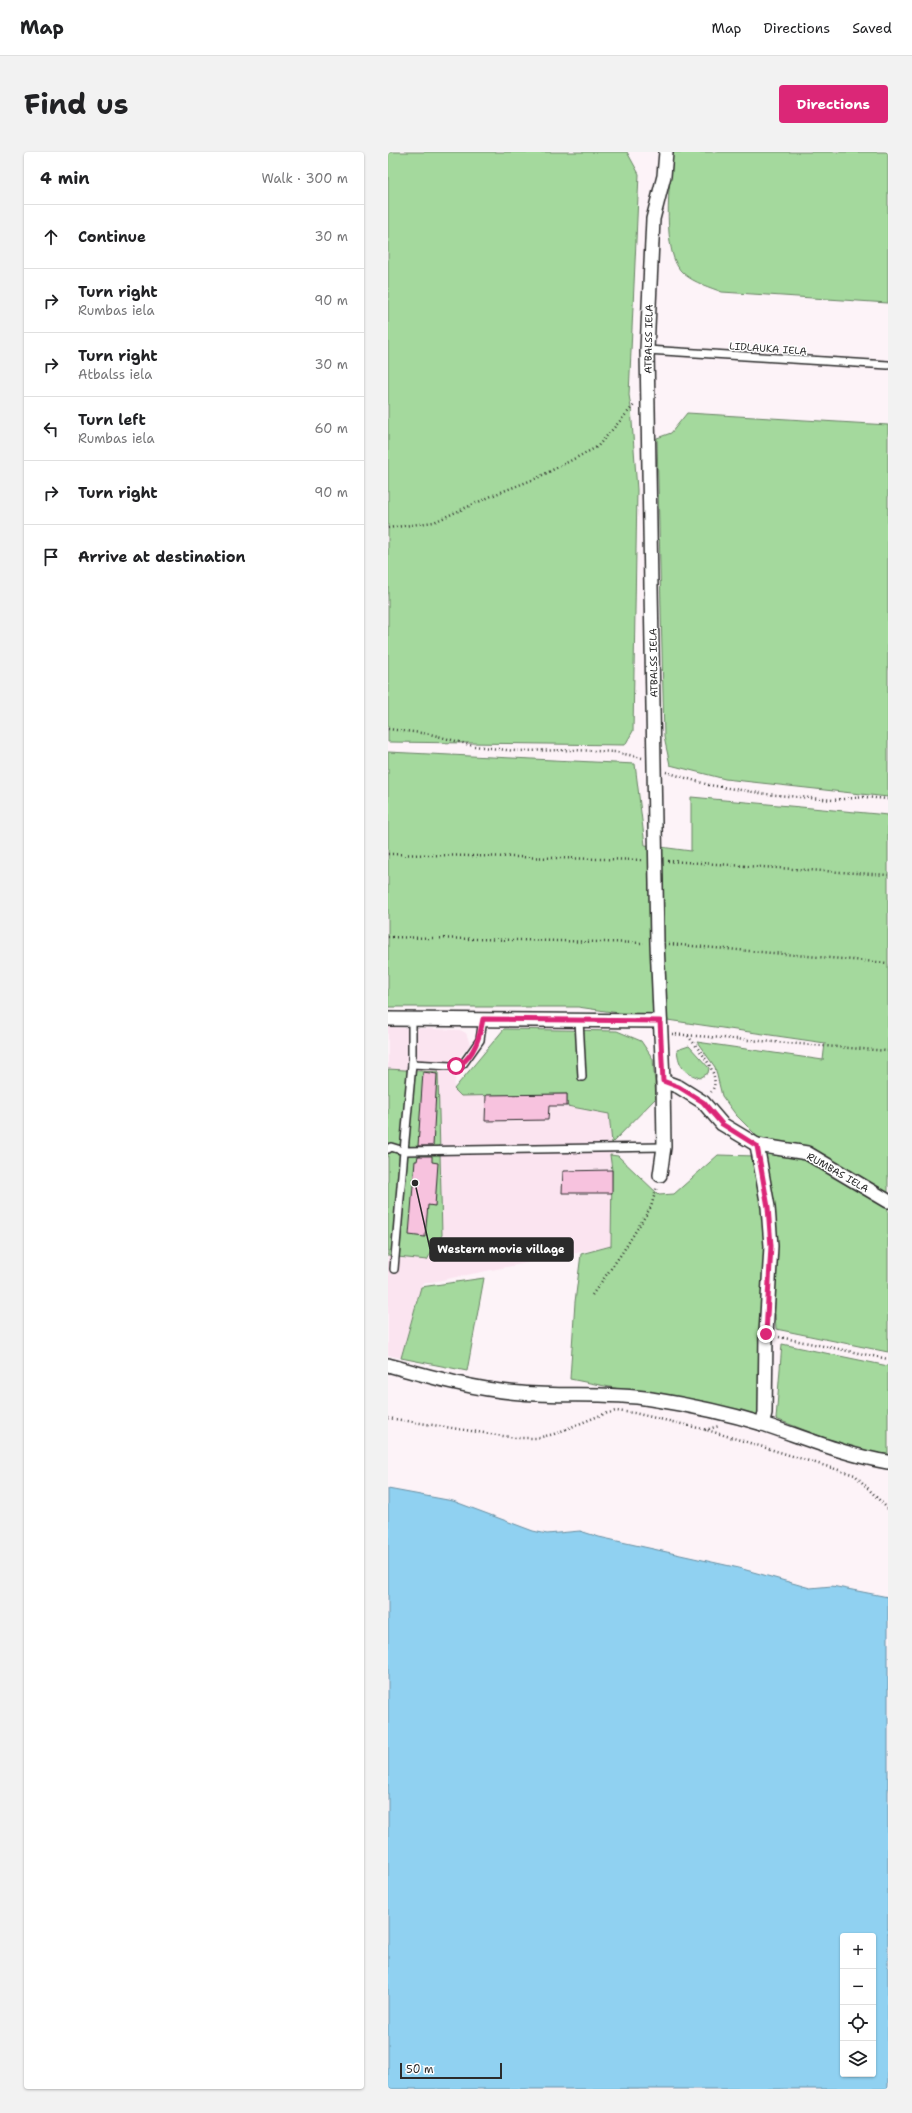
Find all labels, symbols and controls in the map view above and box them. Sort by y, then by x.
text: Map [20,15,64,40]
text: Map [712,19,742,37]
text: Directions [764,19,830,37]
text: Saved [852,19,892,37]
text: Find us [24,85,129,123]
button: Directions [779,85,888,123]
text: 4 min [40,167,90,189]
text: Walk · 300 m [261,170,348,187]
icon: ahead [40,226,62,248]
text: Continue [78,227,146,247]
text: 30 m [314,228,348,245]
text: Turn right [78,282,158,302]
icon: right [40,290,62,312]
text: 90 m [314,292,348,309]
text: Rumbas iela [78,302,155,319]
street label: ATBALSS IELA [641,304,656,374]
street label: LIDLAUKA IELA [729,339,807,358]
text: Turn right [78,346,158,366]
icon: right [40,354,62,376]
text: 30 m [314,356,348,373]
text: Atbalss iela [78,366,152,383]
text: Turn left [78,410,146,430]
icon: left [40,418,62,440]
text: 60 m [315,420,348,437]
text: Rumbas iela [78,430,155,447]
icon: right [40,482,62,504]
text: Turn right [78,483,158,503]
text: 90 m [314,484,348,501]
icon: arrive [40,546,62,568]
text: Arrive at destination [78,547,246,567]
street label: ATBALSS IELA [646,628,661,698]
route start [447,1057,465,1075]
street label: RUMBAS IELA [805,1150,871,1195]
callout: Western movie village [430,1238,573,1261]
text: Western movie village [437,1242,565,1257]
route end [757,1325,775,1343]
map controls [840,1933,876,2077]
button: + [840,1933,876,1969]
button: − [840,1969,876,2005]
button: locate [840,2005,876,2041]
button: layers [840,2041,876,2077]
scale bar [400,2061,502,2080]
text: 50 m [406,2062,434,2077]

